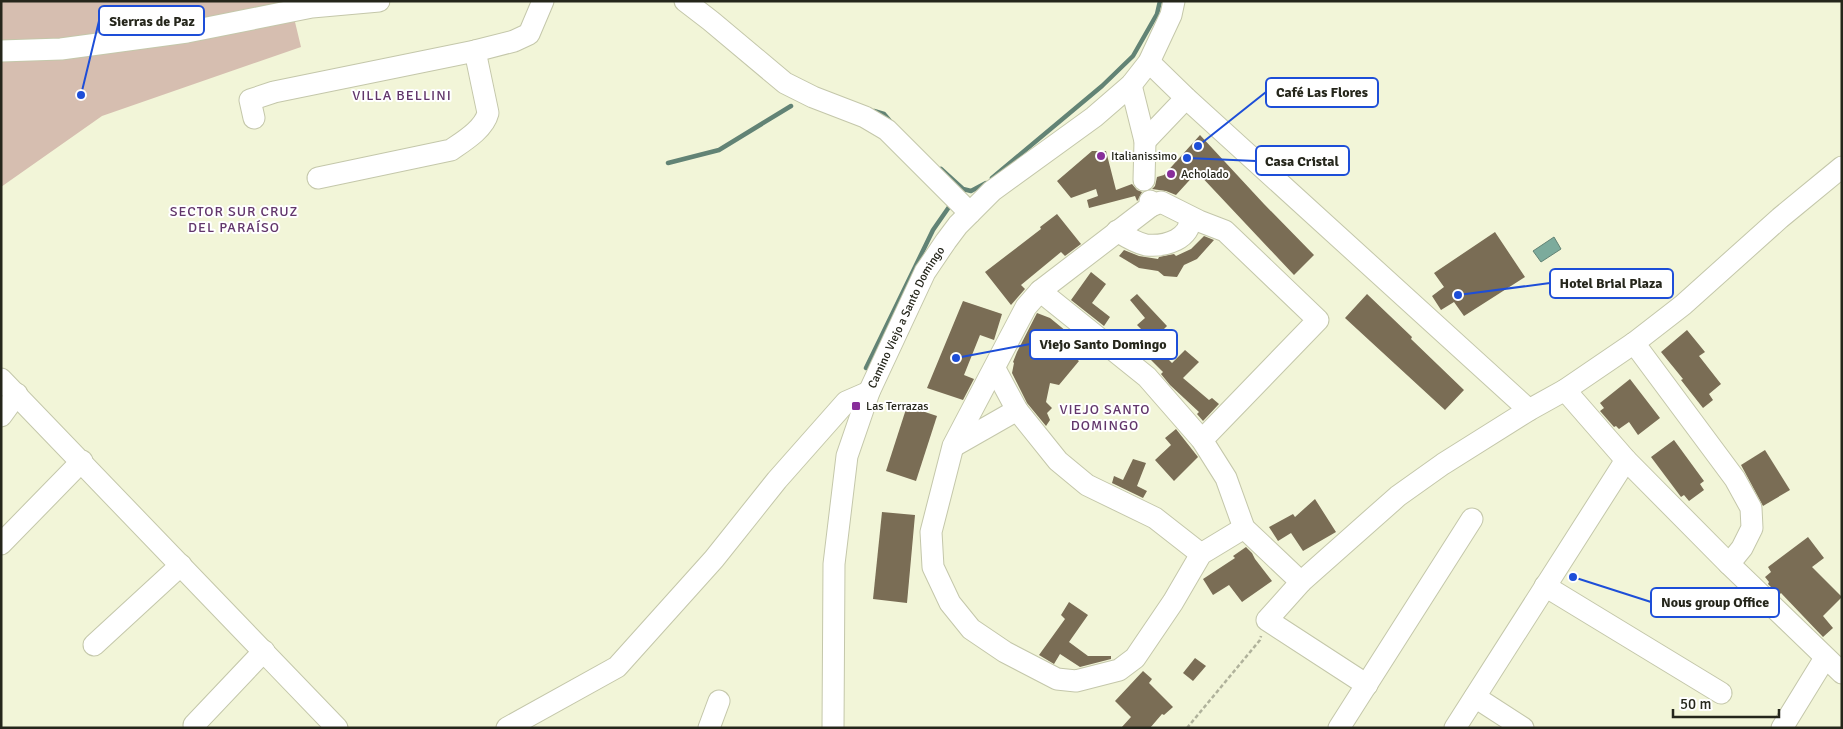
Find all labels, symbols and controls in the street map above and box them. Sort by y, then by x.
callout: Sierras de Paz [99,6,204,35]
text: Sierras de Paz [109,13,195,30]
callout: Café Las Flores [1266,78,1378,107]
text: Café Las Flores [1276,84,1368,101]
district label: VILLA BELLINI [352,87,452,104]
callout: Casa Cristal [1256,146,1349,175]
place label: Italianissimo [1111,149,1177,164]
marker: Italianissimo [1095,150,1107,162]
text: Casa Cristal [1265,153,1339,170]
place label: Acholado [1181,167,1229,182]
marker: Acholado [1165,168,1177,180]
district label: SECTOR SUR CRUZ DEL PARAÍSO [170,203,298,236]
street label: Camino Viejo a Santo Domingo [864,243,948,391]
callout: Hotel Brial Plaza [1550,269,1673,298]
text: Hotel Brial Plaza [1560,275,1662,292]
callout: Viejo Santo Domingo [1030,330,1177,359]
text: Viejo Santo Domingo [1039,336,1167,353]
place label: Las Terrazas [866,399,929,414]
marker: Las Terrazas [850,400,862,412]
district label: VIEJO SANTO DOMINGO [1059,401,1151,434]
callout: Nous group Office [1651,588,1779,617]
text: Nous group Office [1661,594,1769,611]
scale bar [1673,686,1779,718]
text: 50 m [1680,695,1711,713]

